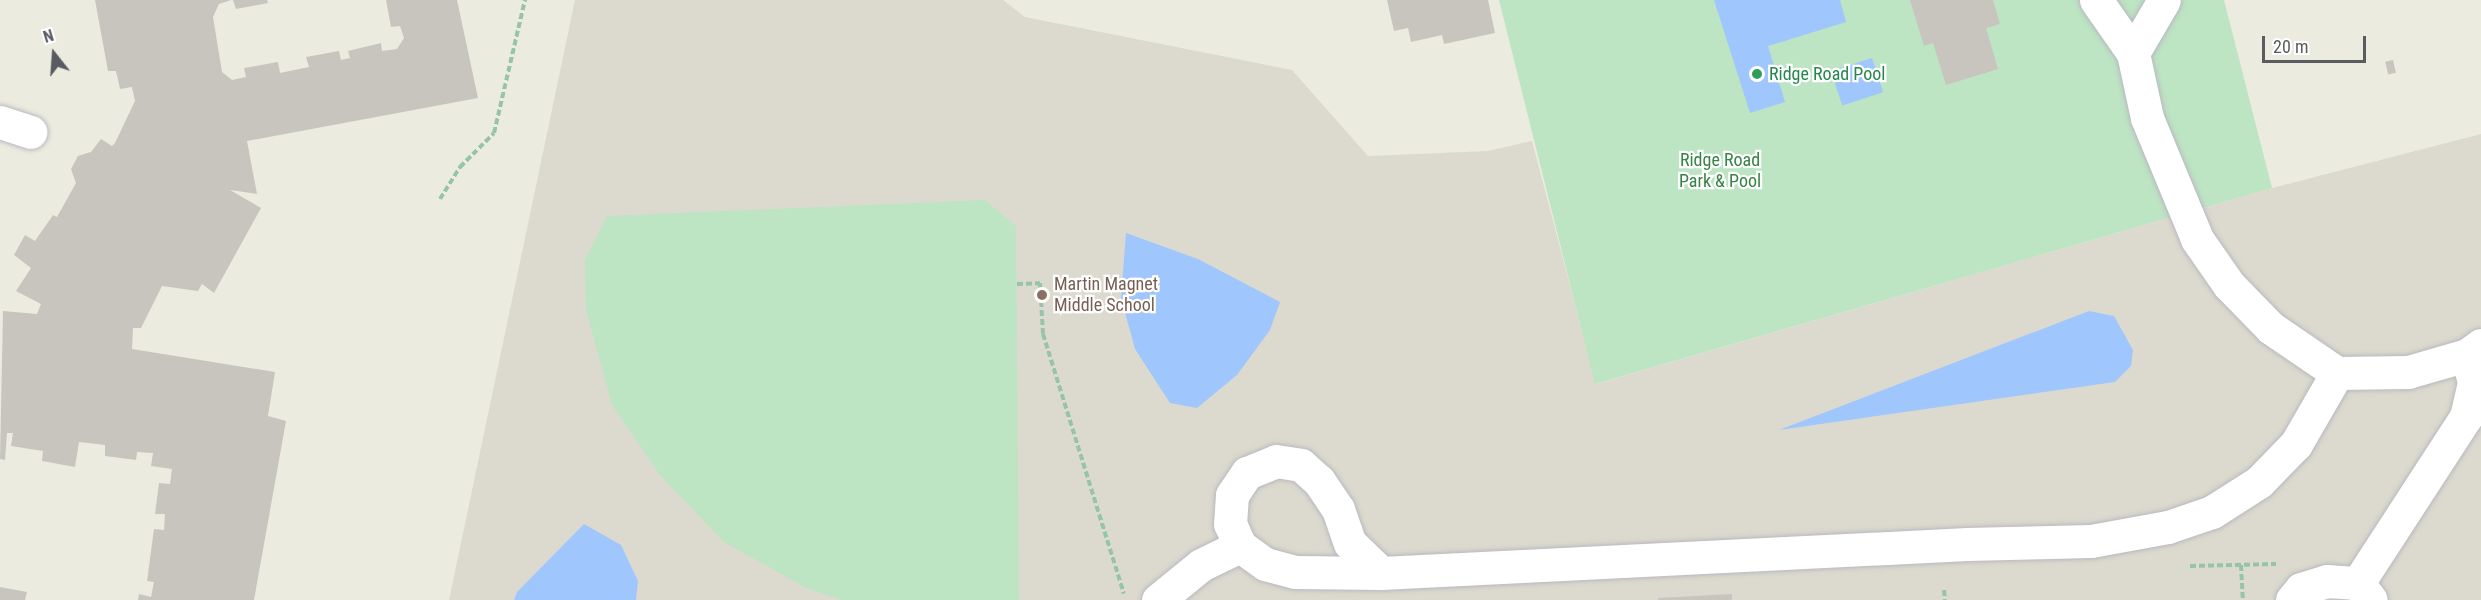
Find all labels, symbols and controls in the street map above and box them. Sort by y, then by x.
north arrow [24,24,84,84]
scale bar [2265,24,2368,62]
text: N [41,26,56,47]
text: 20 m [2273,36,2308,57]
place label: Ridge Road Pool [1769,63,1885,85]
marker: Ridge Road Pool [1750,67,1764,81]
park label: Ridge Road Park & Pool [1679,150,1761,192]
place label: Martin Magnet Middle School [1054,274,1158,316]
marker: Martin Magnet Middle School [1035,288,1049,302]

